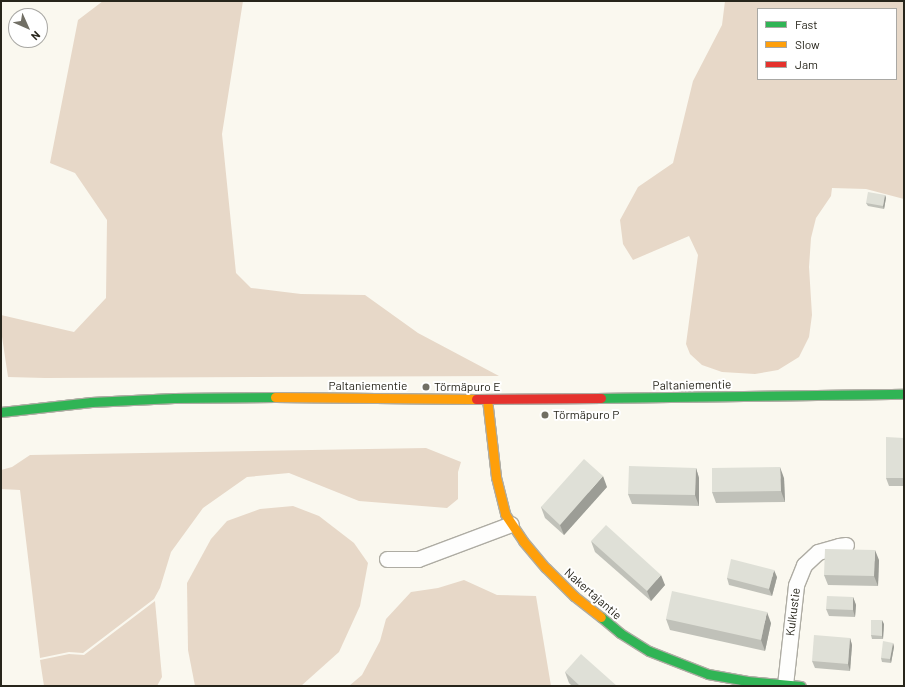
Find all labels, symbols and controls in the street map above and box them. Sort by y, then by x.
north arrow [8,8,48,48]
legend [757,8,897,80]
text: Fast [795,17,818,31]
text: N [29,29,43,43]
text: Slow [795,37,820,51]
text: Jam [795,57,818,71]
street label: Paltaniementie [652,377,732,393]
street label: Paltaniementie [329,379,407,393]
place label: Törmäpuro E [434,380,500,394]
marker: Törmäpuro E [421,382,431,392]
place label: Törmäpuro P [553,408,619,422]
marker: Törmäpuro P [540,410,550,420]
street label: Nakertajantie [562,565,624,623]
street label: Kulkustie [783,587,803,637]

